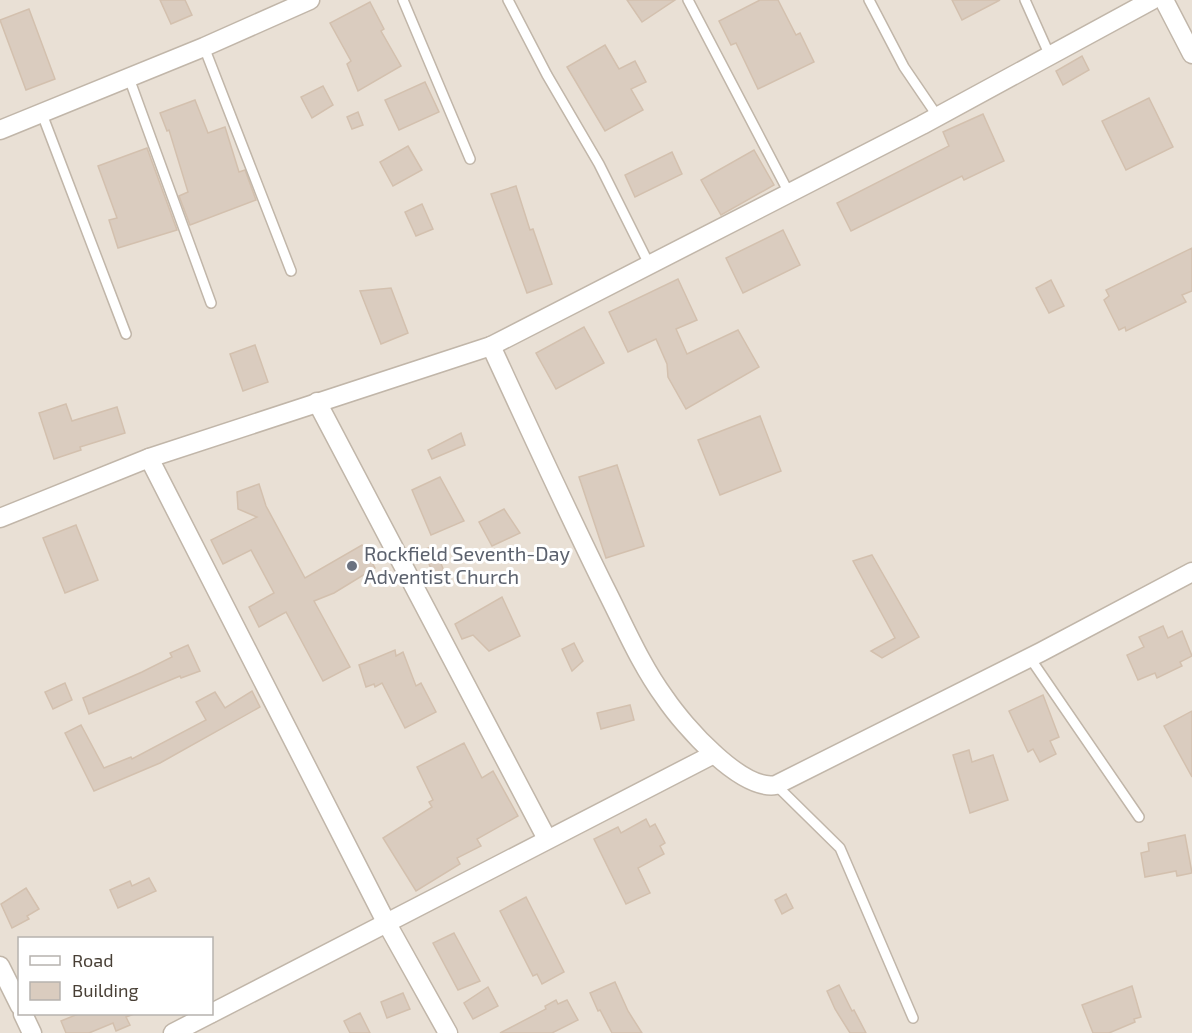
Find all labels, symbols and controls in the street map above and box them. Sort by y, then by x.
place label: Rockfield Seventh-Day Adventist Church [364,541,571,588]
marker: Rockfield Seventh-Day Adventist Church [345,559,359,573]
legend [18,937,213,1015]
text: Road [72,949,113,971]
text: Building [72,979,139,1001]

